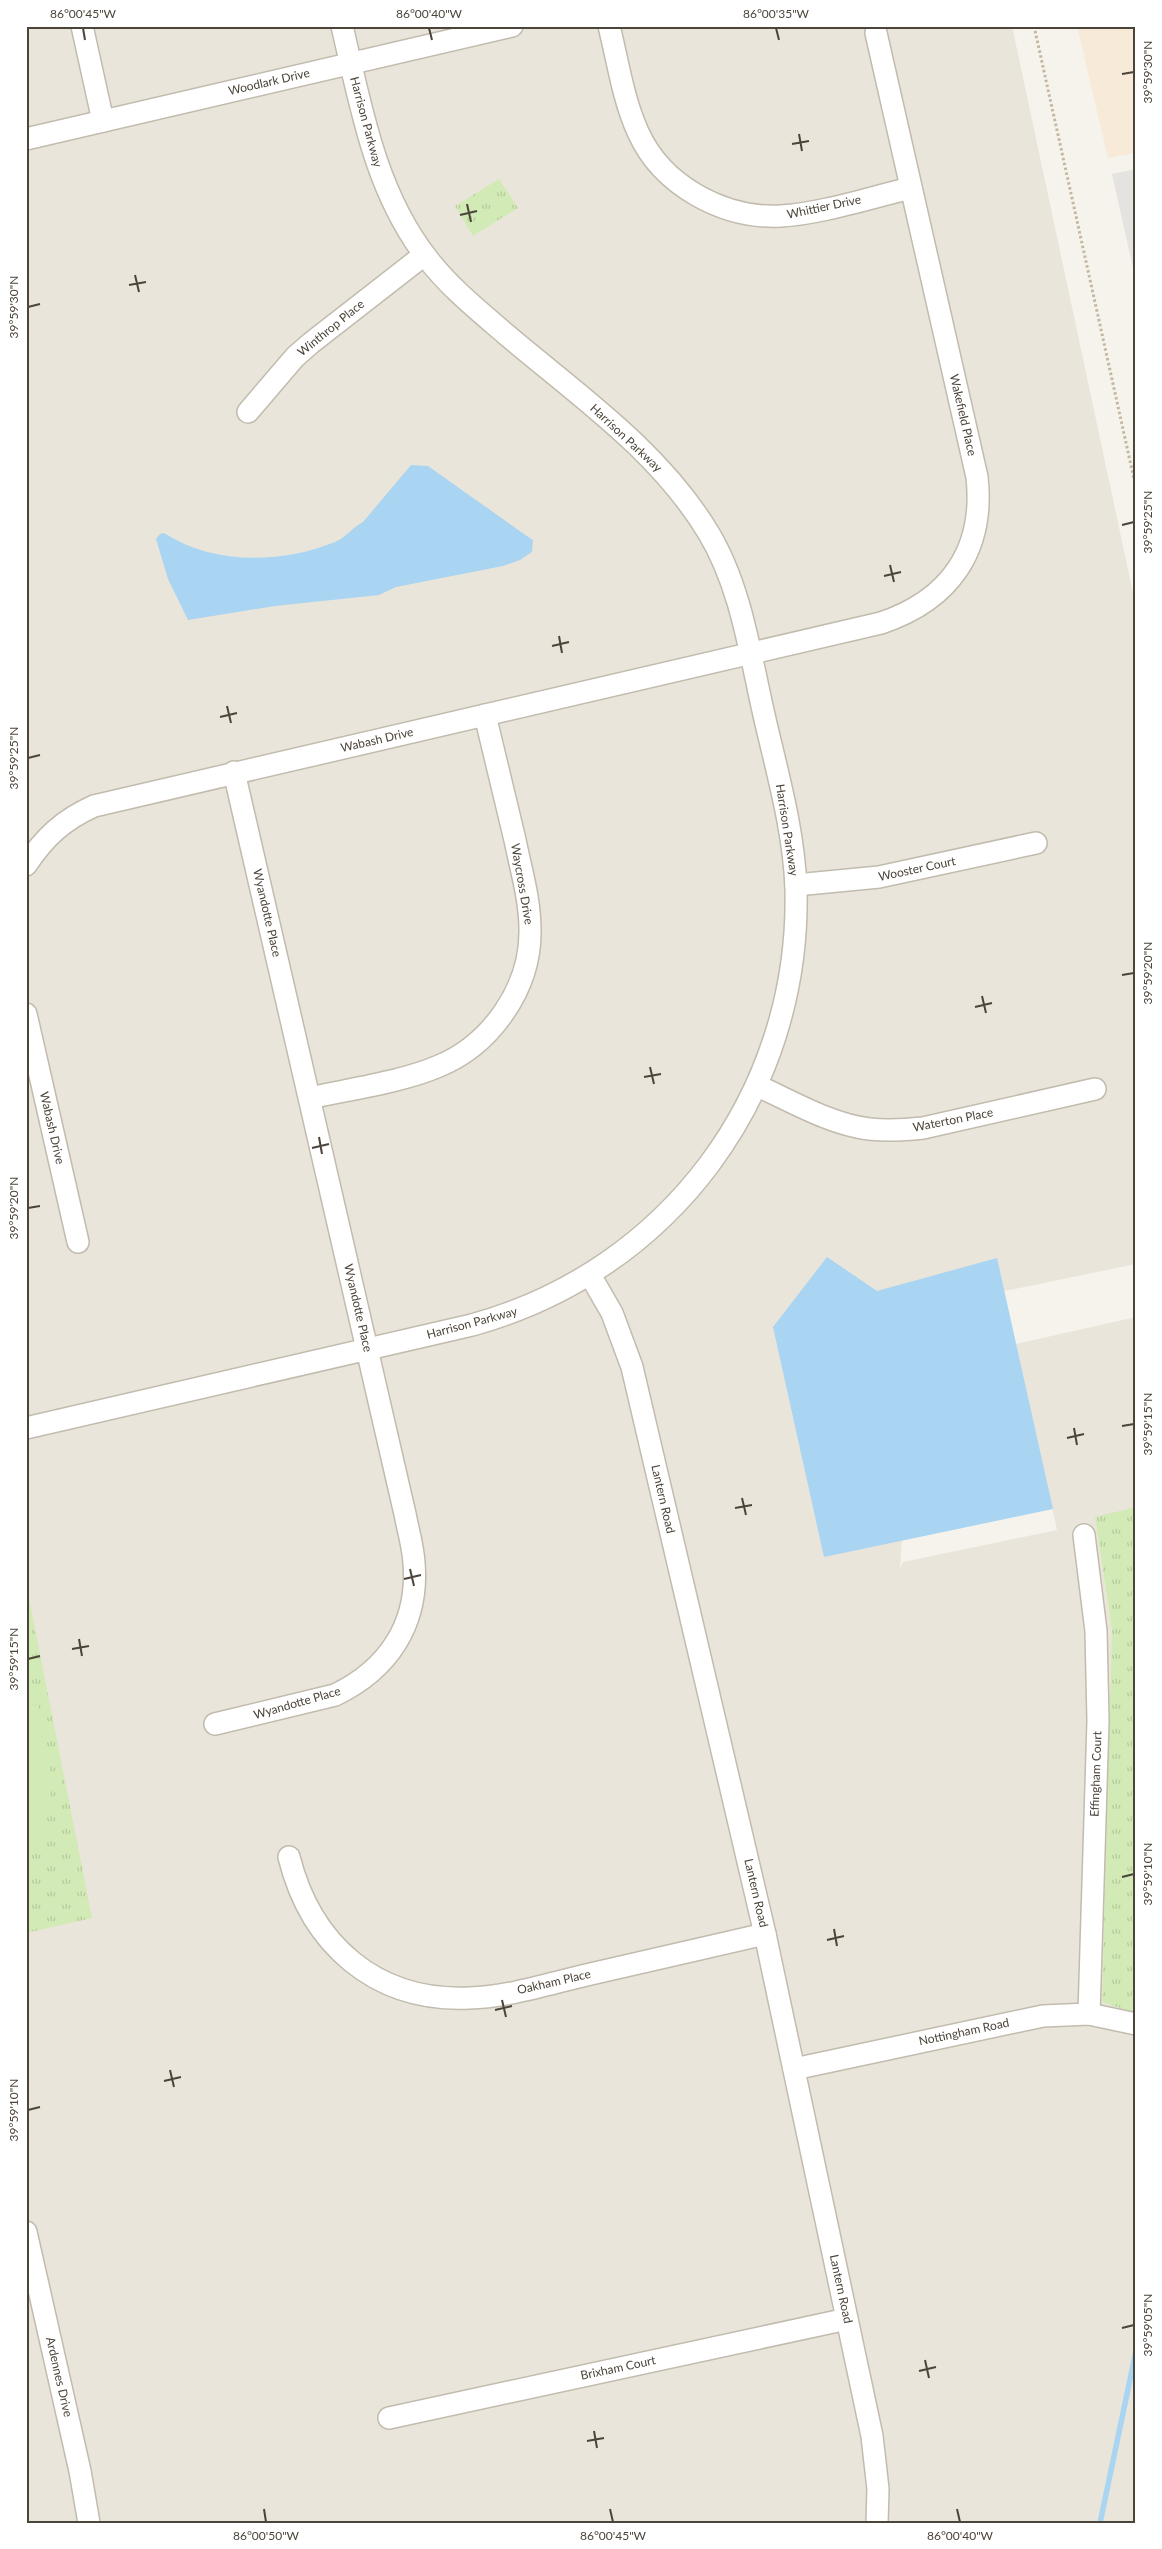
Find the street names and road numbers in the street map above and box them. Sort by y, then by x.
street label: Woodlark Drive [227,65,311,98]
street label: Harrison Parkway [347,75,386,170]
street label: Whittier Drive [786,191,862,222]
street label: Winthrop Place [294,296,367,359]
street label: Wakefield Place [947,373,980,457]
street label: Harrison Parkway [587,400,666,475]
street label: Wabash Drive [339,724,415,755]
street label: Harrison Parkway [773,783,802,878]
street label: Waycross Drive [508,842,537,926]
street label: Wooster Court [877,853,957,884]
street label: Wyandotte Place [250,867,285,958]
street label: Wabash Drive [37,1090,68,1166]
street label: Waterton Place [912,1104,994,1135]
street label: Wyandotte Place [341,1262,376,1353]
street label: Harrison Parkway [425,1303,520,1342]
street label: Lantern Road [648,1463,679,1535]
street label: Wyandotte Place [252,1683,342,1722]
street label: Effingham Court [1087,1730,1105,1817]
street label: Lantern Road [741,1857,772,1929]
street label: Oakham Place [516,1966,592,1997]
street label: Nottingham Road [917,2015,1010,2048]
street label: Lantern Road [827,2253,856,2325]
street label: Ardennes Drive [43,2335,76,2418]
street label: Brixham Court [579,2352,658,2383]

